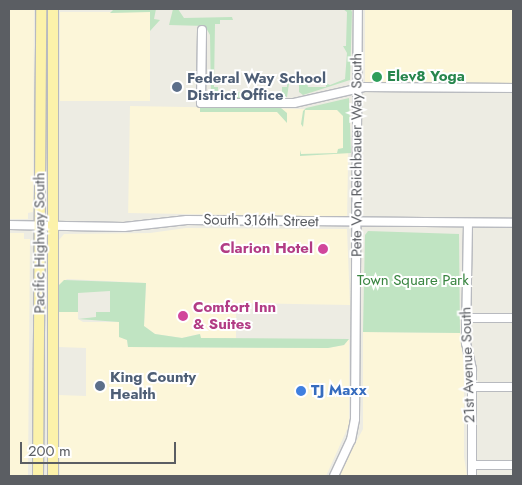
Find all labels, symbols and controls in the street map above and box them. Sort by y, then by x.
street label: Pete Von Reichbauer Way South [348,53,366,257]
place label: Elev8 Yoga [387,68,465,86]
place label: Federal Way School District Office [187,69,326,104]
marker: Elev8 Yoga [371,71,383,83]
marker: Federal Way School District Office [171,81,183,93]
street label: Pacific Highway South [31,172,49,314]
street label: South 316th Street [203,211,319,231]
place label: Clarion Hotel [220,240,313,258]
marker: Clarion Hotel [317,243,329,255]
park label: Town Square Park [357,272,469,290]
place label: Comfort Inn & Suites [193,298,276,333]
street label: 21st Avenue South [457,307,479,423]
marker: Comfort Inn & Suites [177,310,189,322]
place label: King County Health [110,368,196,403]
marker: King County Health [94,380,106,392]
place label: TJ Maxx [311,382,367,400]
marker: TJ Maxx [295,385,307,397]
scale bar [22,432,179,464]
text: 200 m [28,440,71,462]

